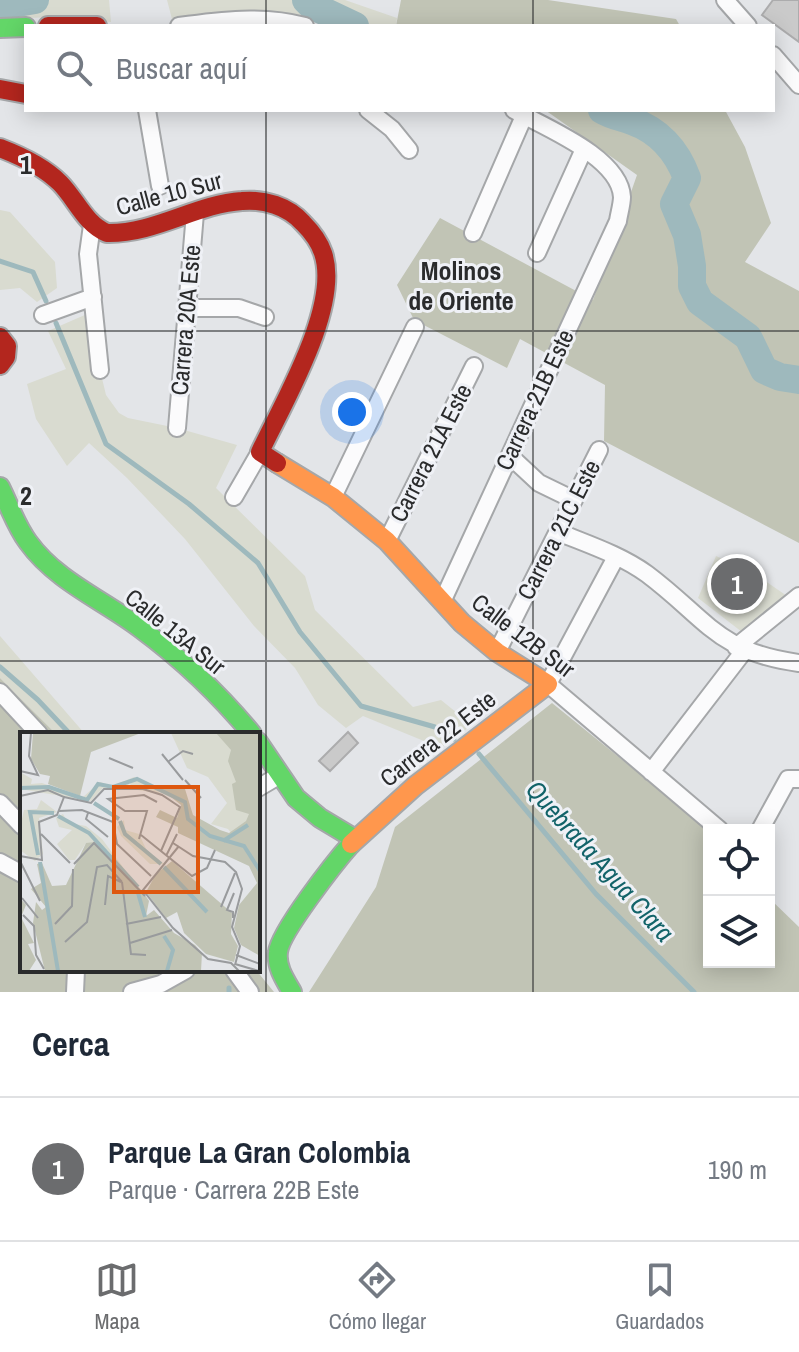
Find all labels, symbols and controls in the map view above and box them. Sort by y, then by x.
search box [24,24,775,112]
icon: search [52,46,96,90]
text: Buscar aquí [116,48,247,88]
text: 1 [20,147,32,182]
street label: Calle 10 Sur [112,163,226,223]
street label: Carrera 20A Este [162,243,208,397]
district label: Molinos de Oriente [408,253,514,318]
street label: Carrera 21B Este [487,324,581,475]
street label: Carrera 21A Este [382,378,479,527]
your location [332,392,372,432]
street label: Carrera 21C Este [509,454,607,605]
text: 2 [20,478,32,513]
pin: 1 [711,554,763,614]
street label: Calle 13A Sur [119,581,233,682]
street label: Calle 12B Sur [465,586,582,685]
street label: Carrera 22 Este [373,683,502,794]
inset map [20,732,260,972]
water label: Quebrada Agua Clara [518,772,682,949]
map controls [703,824,775,968]
button: locate [703,824,775,896]
button: layers [703,896,775,968]
text: Cerca [32,1021,110,1067]
text: Parque La Gran Colombia [108,1132,410,1172]
text: 1 [52,1152,64,1187]
text: 190 m [708,1152,767,1187]
text: Parque · Carrera 22B Este [108,1172,359,1207]
tab: Mapa [95,1258,140,1336]
tab: Cómo llegar [329,1258,426,1336]
tab: Guardados [615,1258,704,1336]

